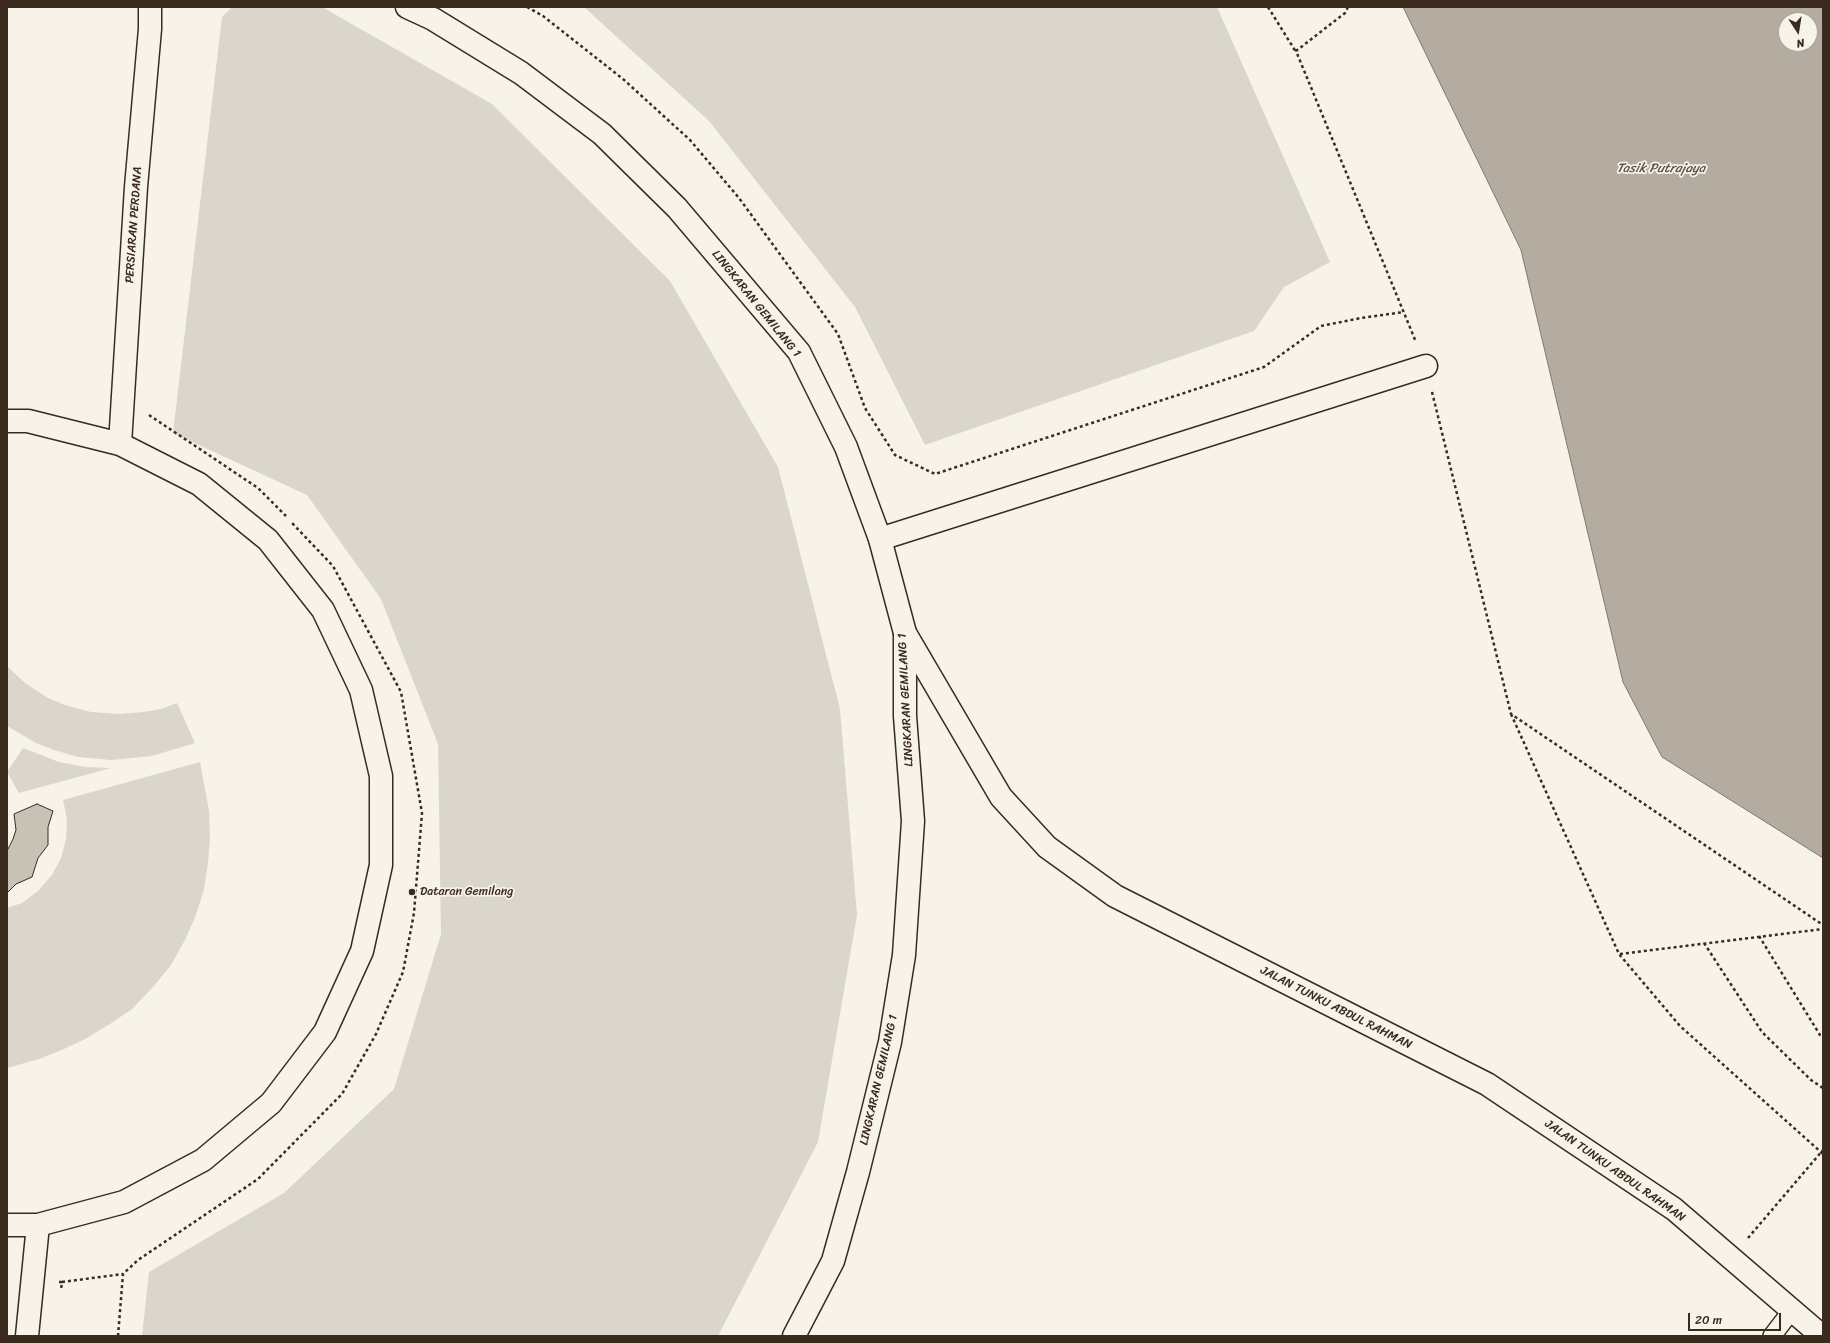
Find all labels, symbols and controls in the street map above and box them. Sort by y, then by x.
north arrow [1778,12,1818,52]
text: N [1795,33,1806,53]
water label: Tasik Putrajaya [1617,161,1705,177]
street label: PERSIARAN PERDANA [123,166,145,284]
street label: LINGKARAN GEMILANG 1 [708,248,804,360]
street label: LINGKARAN GEMILANG 1 [895,633,917,767]
place label: Dataran Gemilang [420,885,513,899]
marker: Dataran Gemilang [407,887,417,897]
street label: JALAN TUNKU ABDUL RAHMAN [1258,963,1414,1053]
street label: LINGKARAN GEMILANG 1 [857,1013,901,1147]
street label: JALAN TUNKU ABDUL RAHMAN [1542,1117,1688,1225]
scale bar [1690,1305,1783,1331]
text: 20 m [1695,1309,1722,1331]

